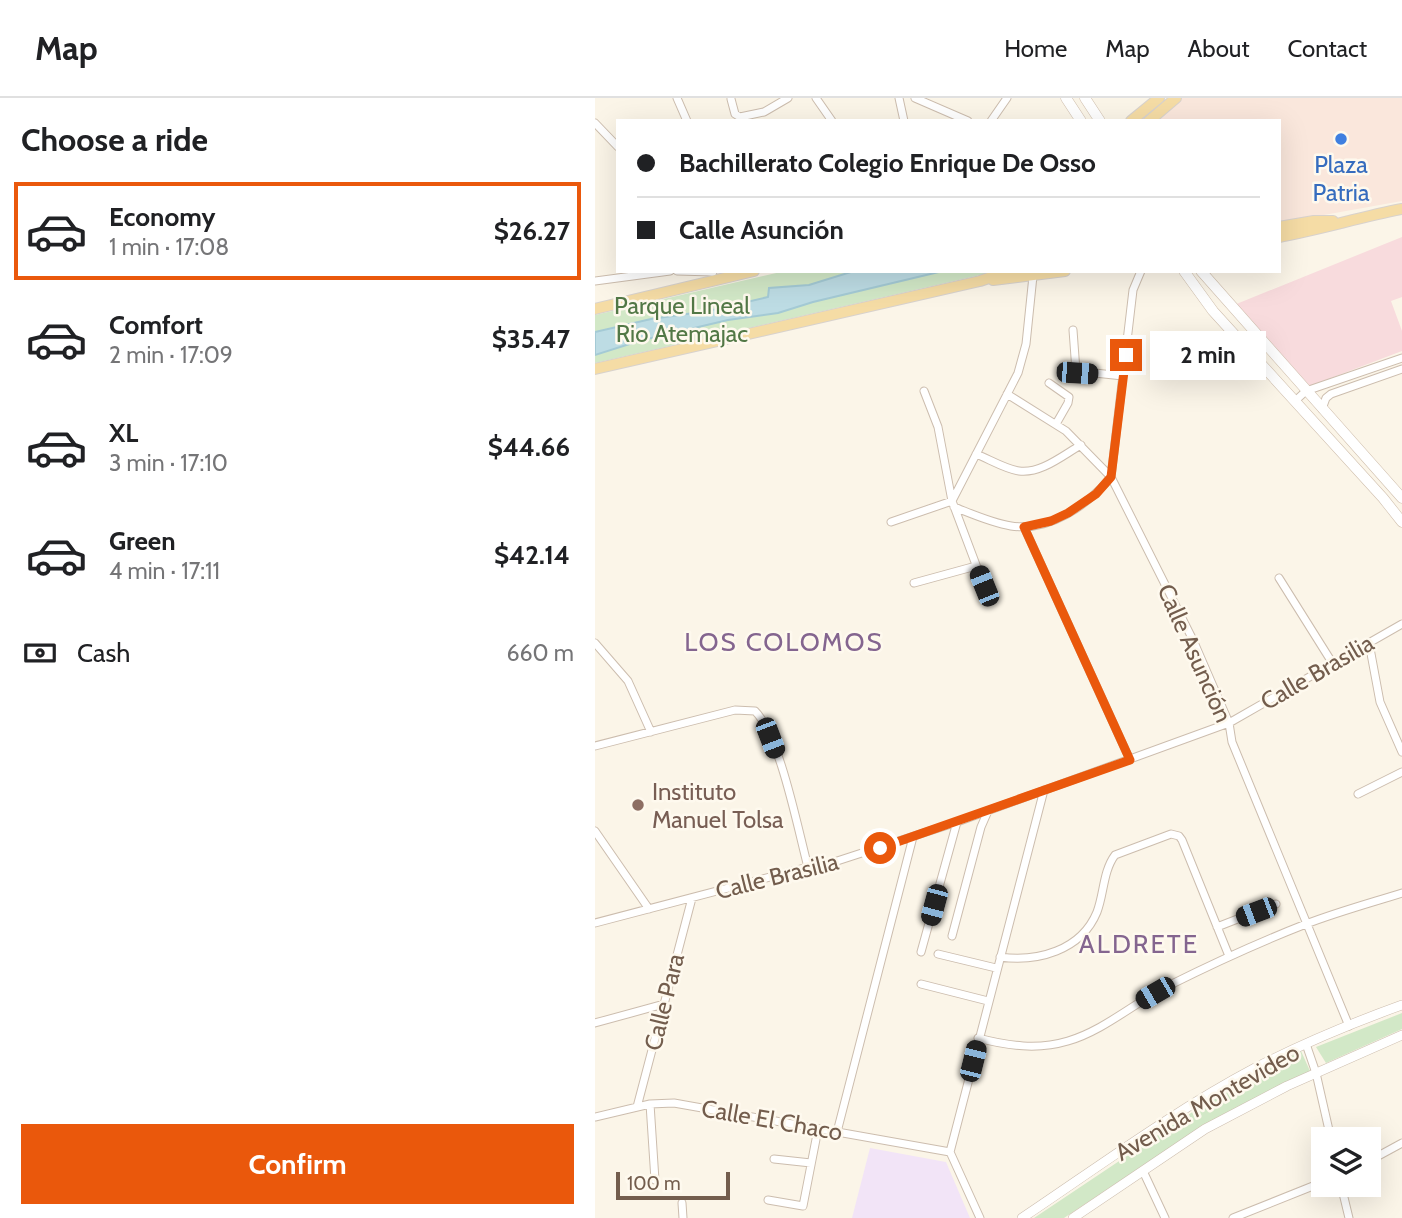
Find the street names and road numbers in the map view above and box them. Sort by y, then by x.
street label: Calle Asunción [1152,579,1238,727]
street label: Calle Brasilia [1255,628,1379,716]
street label: Calle Brasilia [713,847,842,905]
street label: Calle Para [638,950,690,1054]
street label: Avenida Montevideo [1110,1037,1304,1167]
street label: Calle El Chaco [699,1093,845,1147]

